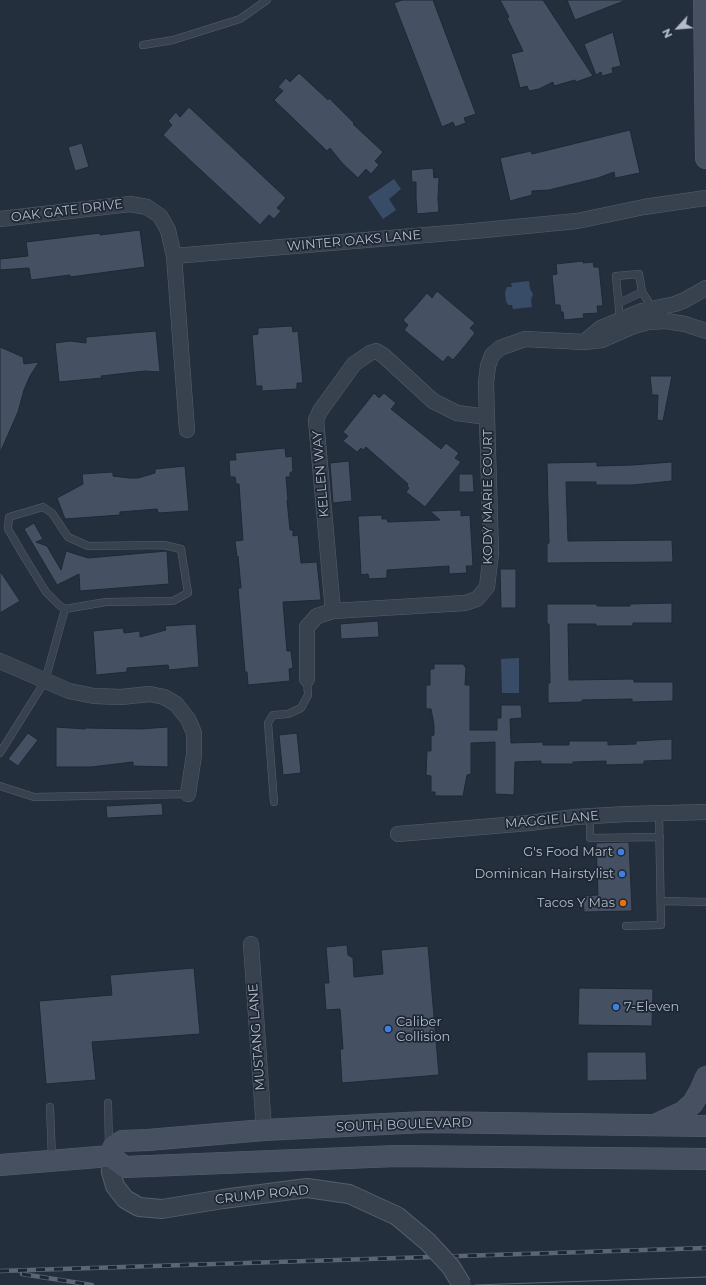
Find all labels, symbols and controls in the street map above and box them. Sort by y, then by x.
north arrow [658,8,698,48]
text: N [659,26,675,40]
street label: OAK GATE DRIVE [10,196,124,226]
street label: WINTER OAKS LANE [286,227,422,255]
street label: KODY MARIE COURT [480,429,496,565]
street label: KELLEN WAY [309,430,333,518]
street label: MAGGIE LANE [505,808,599,832]
place label: G's Food Mart [523,844,613,860]
marker: G's Food Mart [616,847,626,857]
place label: Dominican Hairstylist [475,866,614,882]
marker: Dominican Hairstylist [617,869,627,879]
place label: Tacos Y Mas [537,895,615,911]
marker: Tacos Y Mas [618,898,628,908]
street label: MUSTANG LANE [245,983,269,1091]
place label: 7-Eleven [624,999,679,1015]
marker: 7-Eleven [611,1002,621,1012]
place label: Caliber Collision [396,1014,450,1045]
marker: Caliber Collision [383,1024,393,1034]
street label: SOUTH BOULEVARD [336,1115,472,1135]
street label: CRUMP ROAD [214,1182,310,1208]

